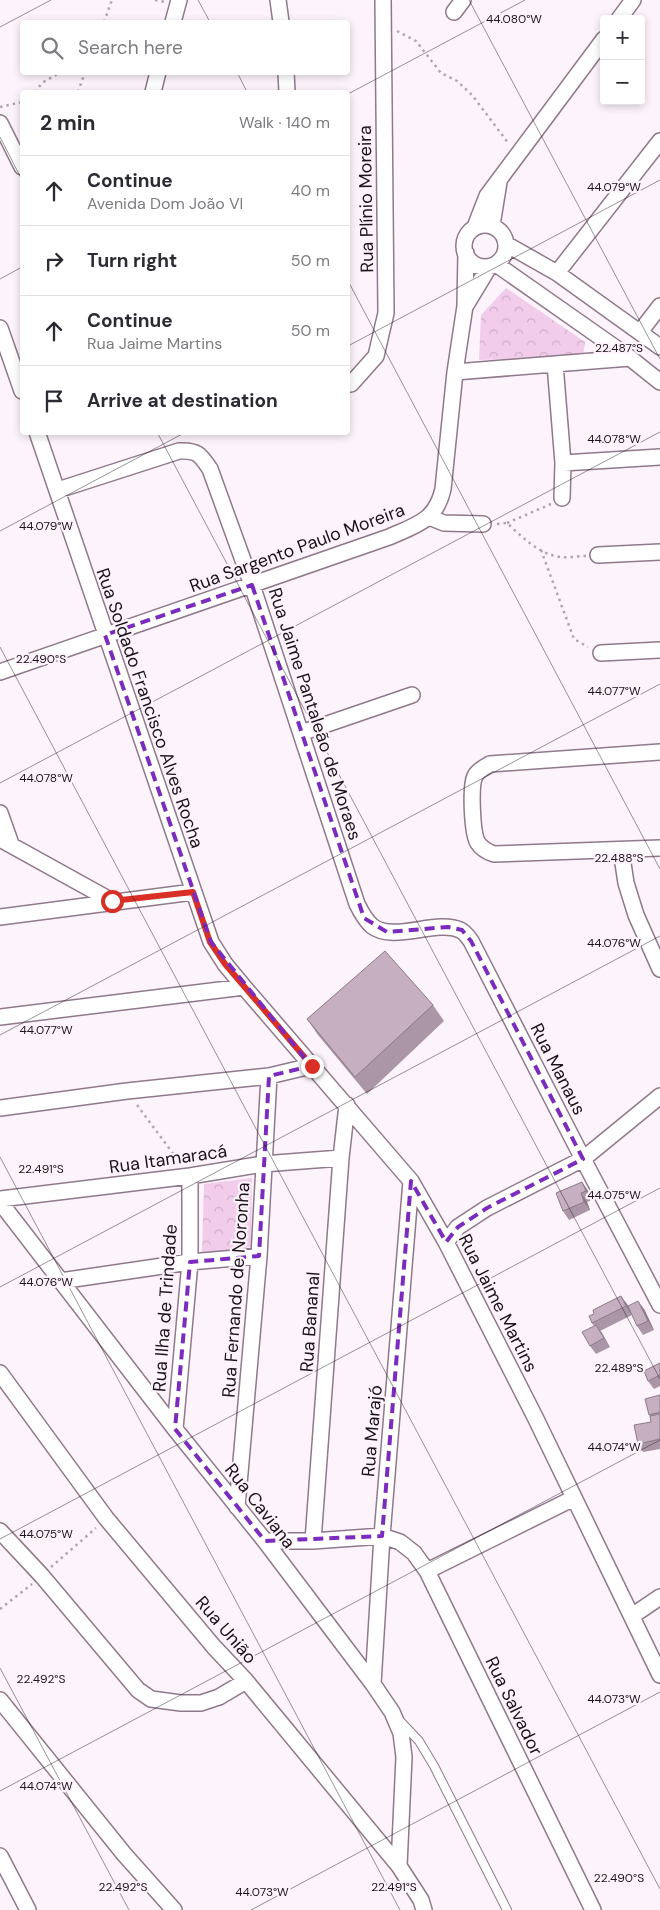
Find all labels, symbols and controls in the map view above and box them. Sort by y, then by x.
text: 44.080°W [486,11,542,27]
map controls [600,15,645,105]
button: + [600,15,645,60]
search box [20,20,350,75]
icon: search [38,34,66,62]
text: Search here [78,35,183,60]
button: − [600,60,645,105]
text: 2 min [40,109,96,137]
text: Walk · 140 m [239,112,330,133]
street label: Rua Plínio Moreira [353,125,379,273]
text: Continue [87,168,173,193]
icon: ahead [40,177,68,205]
text: 44.079°W [587,179,641,195]
text: 40 m [291,180,330,201]
text: Avenida Dom João VI [87,193,243,214]
icon: right [40,247,68,275]
text: Turn right [87,248,177,273]
text: 50 m [291,250,330,271]
text: Continue [87,308,173,333]
icon: ahead [40,317,68,345]
text: 50 m [291,320,330,341]
text: Rua Jaime Martins [87,333,222,354]
text: 22.487°S [595,340,643,356]
icon: arrive [40,387,68,415]
text: Arrive at destination [87,388,278,413]
text: 44.078°W [587,431,641,447]
street label: Rua Sargento Paulo Moreira [186,498,408,598]
text: 44.079°W [19,518,73,534]
street label: Rua Soldado Francisco Alves Rocha [91,565,209,851]
street label: Rua Jaime Pantaleão de Moraes [263,585,367,843]
text: 22.490°S [16,651,66,667]
text: 44.077°W [587,683,641,699]
text: 44.078°W [19,770,73,786]
text: 22.488°S [594,850,644,866]
route start [101,890,124,913]
text: 44.076°W [587,935,641,951]
street label: Rua Manaus [525,1019,591,1119]
text: 44.077°W [19,1022,73,1038]
route end [301,1055,324,1078]
street label: Rua Itamaracá [107,1139,229,1179]
text: 22.491°S [18,1161,64,1177]
street label: Rua Fernando de Noronha [217,1182,255,1398]
text: 44.075°W [587,1187,641,1203]
street label: Rua Ilha de Trindade [147,1223,183,1393]
street label: Rua Jaime Martins [453,1230,543,1376]
street label: Rua Bananal [295,1271,325,1373]
text: 44.076°W [19,1274,73,1290]
text: 22.489°S [594,1360,644,1376]
street label: Rua Marajó [356,1384,388,1478]
text: 44.074°W [587,1439,641,1455]
street label: Rua Caviana [219,1459,301,1553]
text: 44.075°W [19,1526,73,1542]
street label: Rua União [190,1591,262,1669]
street label: Rua Salvador [480,1653,548,1760]
text: 22.492°S [17,1671,65,1687]
text: 44.073°W [587,1691,641,1707]
text: 44.074°W [19,1778,73,1794]
text: 22.490°S [594,1870,644,1886]
text: 22.492°S [99,1879,147,1895]
text: 22.491°S [371,1879,417,1895]
text: 44.073°W [235,1884,289,1900]

